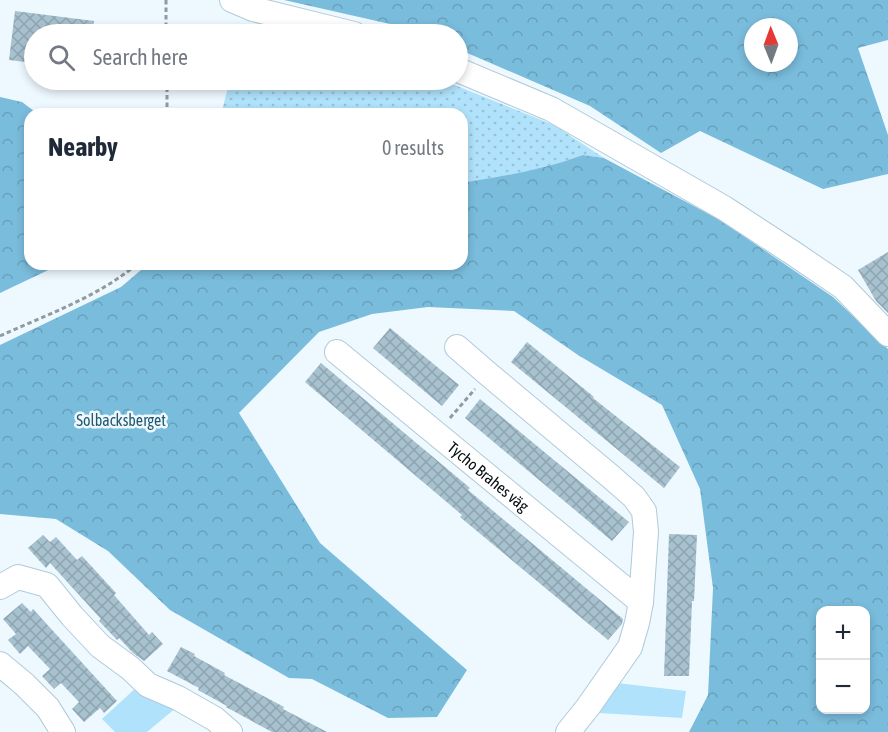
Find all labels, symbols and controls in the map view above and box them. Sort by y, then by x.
north arrow [744,18,798,72]
search box [24,24,468,90]
icon: search [45,41,78,74]
text: Search here [93,44,188,70]
text: Nearby [48,132,118,162]
text: 0 results [382,136,444,159]
park label: Solbacksberget [76,411,166,430]
street label: Tycho Brahes väg [444,438,533,516]
map controls [816,606,870,714]
button: + [816,606,870,660]
button: − [816,660,870,714]

